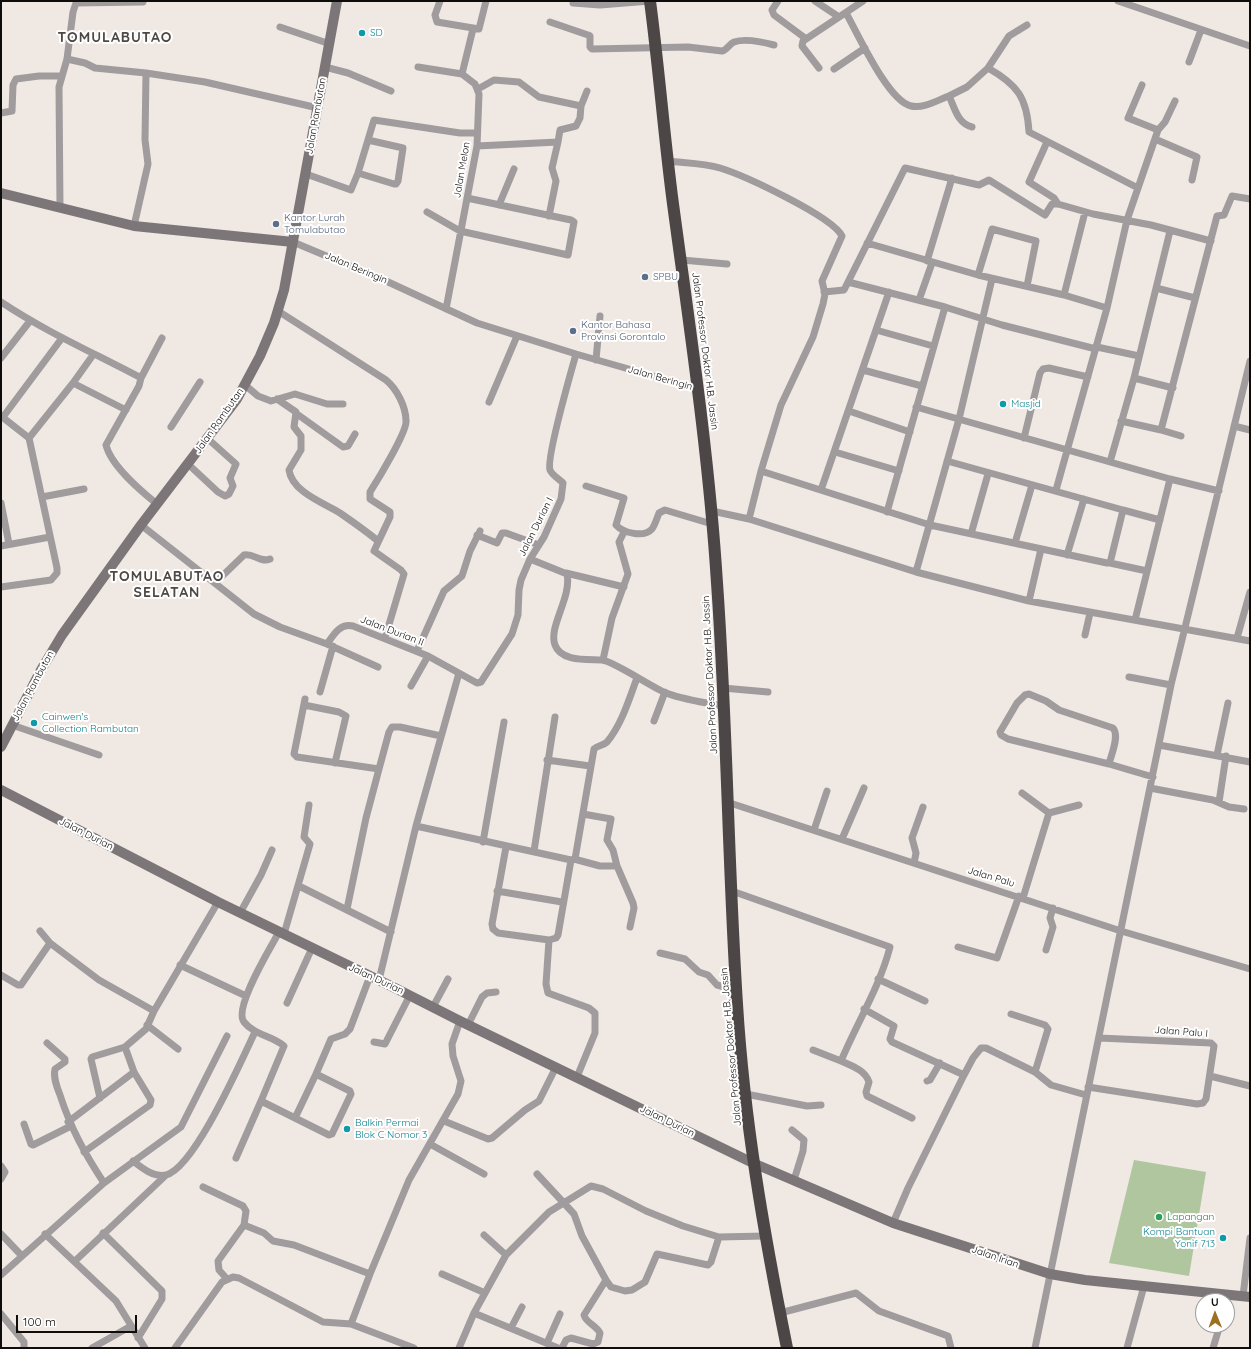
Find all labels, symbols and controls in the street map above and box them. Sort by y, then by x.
place label: SD [370,27,383,39]
marker: SD [357,28,367,38]
district label: TOMULABUTAO [58,30,172,46]
street label: Jalan Rambutan [303,77,329,155]
street label: Jalan Melon [451,141,473,199]
place label: Kantor Lurah Tomulabutao [284,212,345,236]
marker: Kantor Lurah Tomulabutao [271,219,281,229]
street label: Jalan Beringin [323,249,389,287]
place label: SPBU [653,271,678,283]
street label: Jalan Professor Doktor H.B. Jassin [689,271,721,431]
marker: SPBU [640,272,650,282]
place label: Kantor Bahasa Provinsi Gorontalo [581,319,665,342]
marker: Kantor Bahasa Provinsi Gorontalo [568,326,578,336]
street label: Jalan Beringin [626,363,694,393]
street label: Jalan Rambutan [192,386,246,456]
place label: Masjid [1011,398,1041,410]
marker: Masjid [998,399,1008,409]
street label: Jalan Durian I [516,496,556,558]
district label: TOMULABUTAO SELATAN [110,569,224,602]
street label: Jalan Professor Doktor H.B. Jassin [700,595,720,755]
street label: Jalan Durian II [359,613,425,649]
street label: Jalan Rambutan [9,649,57,723]
place label: Cainwen's Collection Rambutan [42,711,139,734]
marker: Cainwen's Collection Rambutan [29,718,39,728]
street label: Jalan Durian [57,815,115,853]
street label: Jalan Palu [966,864,1016,890]
street label: Jalan Durian [347,961,405,997]
street label: Jalan Professor Doktor H.B. Jassin [718,967,744,1127]
street label: Jalan Palu I [1154,1024,1208,1040]
street label: Jalan Durian [638,1103,696,1139]
place label: Balkin Permai Blok C Nomor 3 [355,1117,427,1140]
marker: Balkin Permai Blok C Nomor 3 [342,1124,352,1134]
place label: Lapangan [1167,1211,1214,1223]
marker: Lapangan [1154,1212,1164,1222]
place label: Kompi Bantuan Yonif 713 [1143,1226,1215,1250]
marker: Kompi Bantuan Yonif 713 [1218,1233,1228,1243]
street label: Jalan Irian [970,1243,1020,1271]
north arrow [1195,1293,1235,1333]
text: U [1211,1295,1219,1309]
scale bar [18,1307,139,1333]
text: 100 m [23,1314,56,1329]

